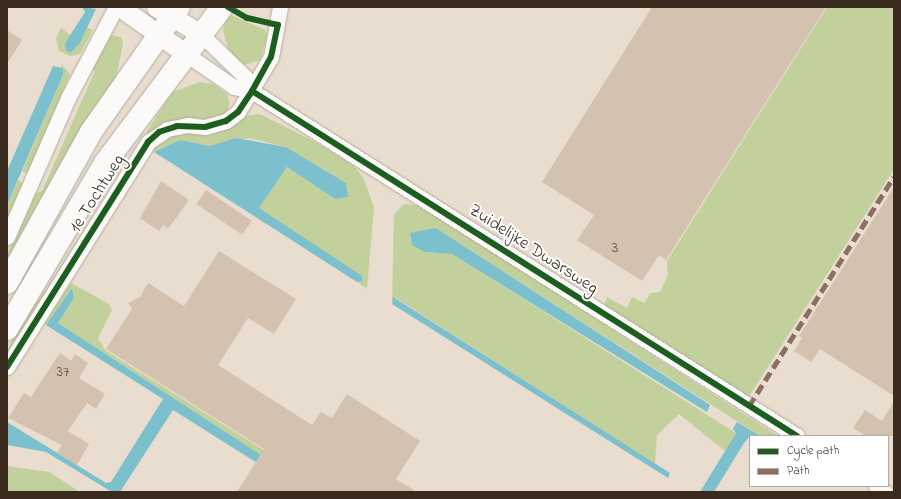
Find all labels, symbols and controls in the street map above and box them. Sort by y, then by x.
street label: 1e Tochtweg [66,151,130,237]
street label: Zuidelijke Dwarsweg [464,200,602,300]
house number: 3 [612,238,618,258]
house number: 37 [56,362,70,382]
legend [749,435,889,487]
text: Cycle path [787,442,839,460]
text: Path [787,462,809,480]

